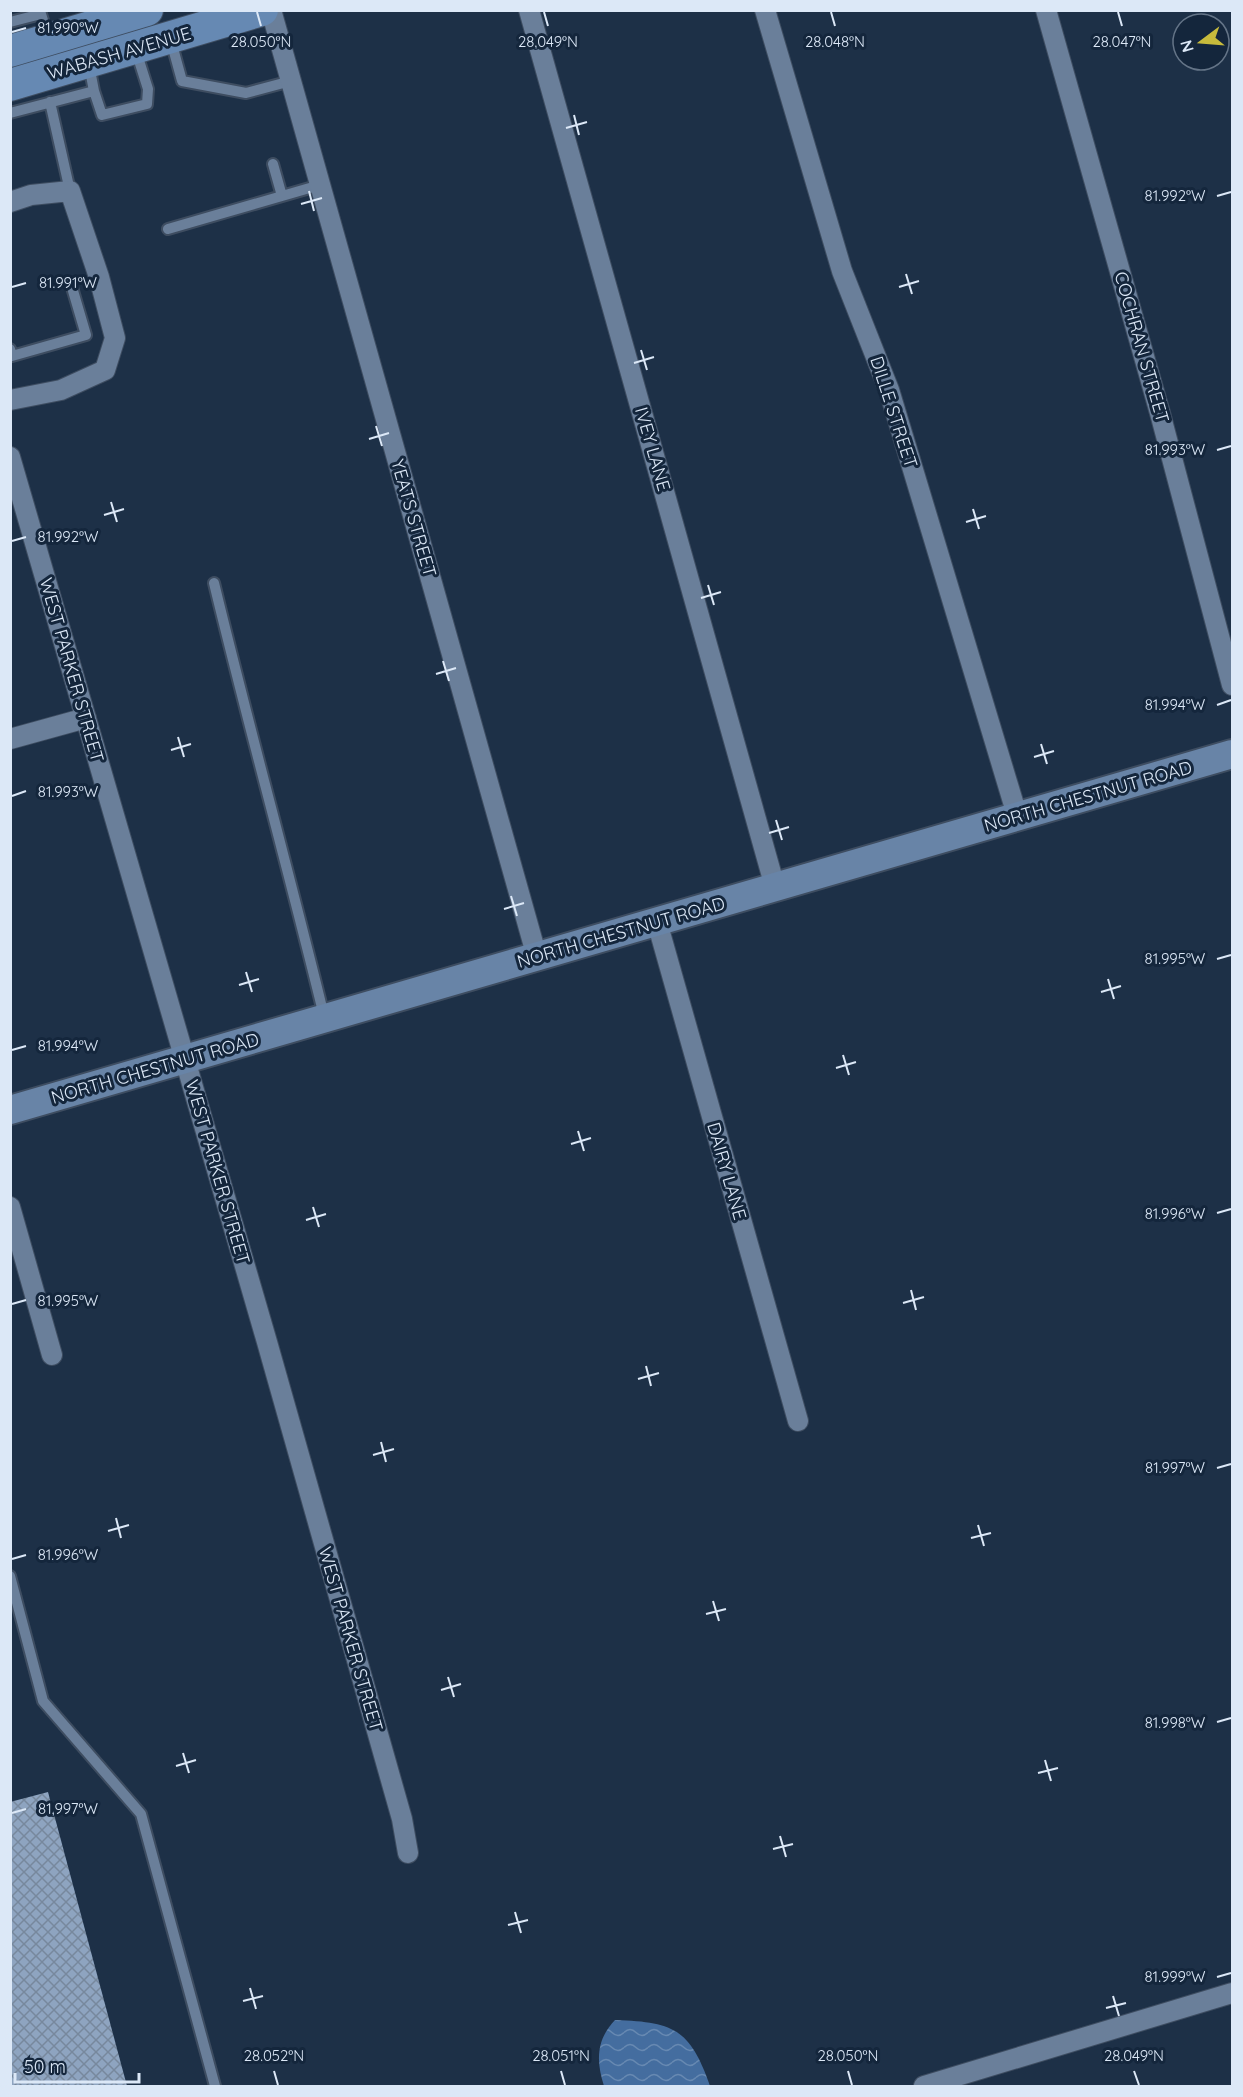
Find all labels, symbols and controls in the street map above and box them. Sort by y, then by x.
north arrow [1171,12,1231,72]
text: 81.990°W [37,18,99,37]
street label: WABASH AVENUE [45,22,193,84]
text: 28.050°N [230,32,292,51]
text: 28.049°N [518,32,578,51]
text: 28.048°N [805,32,865,51]
text: 28.047°N [1092,32,1152,51]
text: N [1175,38,1198,55]
text: 81.992°W [1145,186,1206,205]
street label: COCHRAN STREET [1109,269,1175,425]
text: 81.991°W [39,273,98,292]
street label: DILLE STREET [865,353,923,471]
street label: IVEY LANE [630,404,676,494]
text: 81.993°W [1145,440,1206,459]
street label: YEATS STREET [386,457,442,580]
text: 81.992°W [38,527,99,546]
street label: WEST PARKER STREET [35,575,109,765]
text: 81.994°W [1145,695,1206,714]
street label: NORTH CHESTNUT ROAD [981,755,1195,837]
text: 81.993°W [38,782,99,801]
street label: NORTH CHESTNUT ROAD [514,891,728,973]
text: 81.995°W [1145,949,1206,968]
street label: NORTH CHESTNUT ROAD [48,1027,262,1109]
text: 81.994°W [38,1036,99,1055]
street label: WEST PARKER STREET [181,1077,255,1267]
street label: DAIRY LANE [702,1120,752,1222]
text: 81.996°W [1145,1204,1206,1223]
text: 81.995°W [38,1291,99,1310]
text: 81.997°W [1145,1458,1205,1477]
street label: WEST PARKER STREET [314,1544,388,1734]
text: 81.996°W [38,1545,99,1564]
text: 81.998°W [1145,1713,1206,1732]
text: 81.997°W [38,1799,98,1818]
text: 81.999°W [1145,1967,1206,1986]
scale bar [15,2046,140,2084]
text: 28.052°N [244,2046,304,2065]
text: 28.051°N [532,2046,590,2065]
text: 28.050°N [817,2046,879,2065]
text: 28.049°N [1104,2046,1164,2065]
text: 50 m [24,2055,66,2078]

